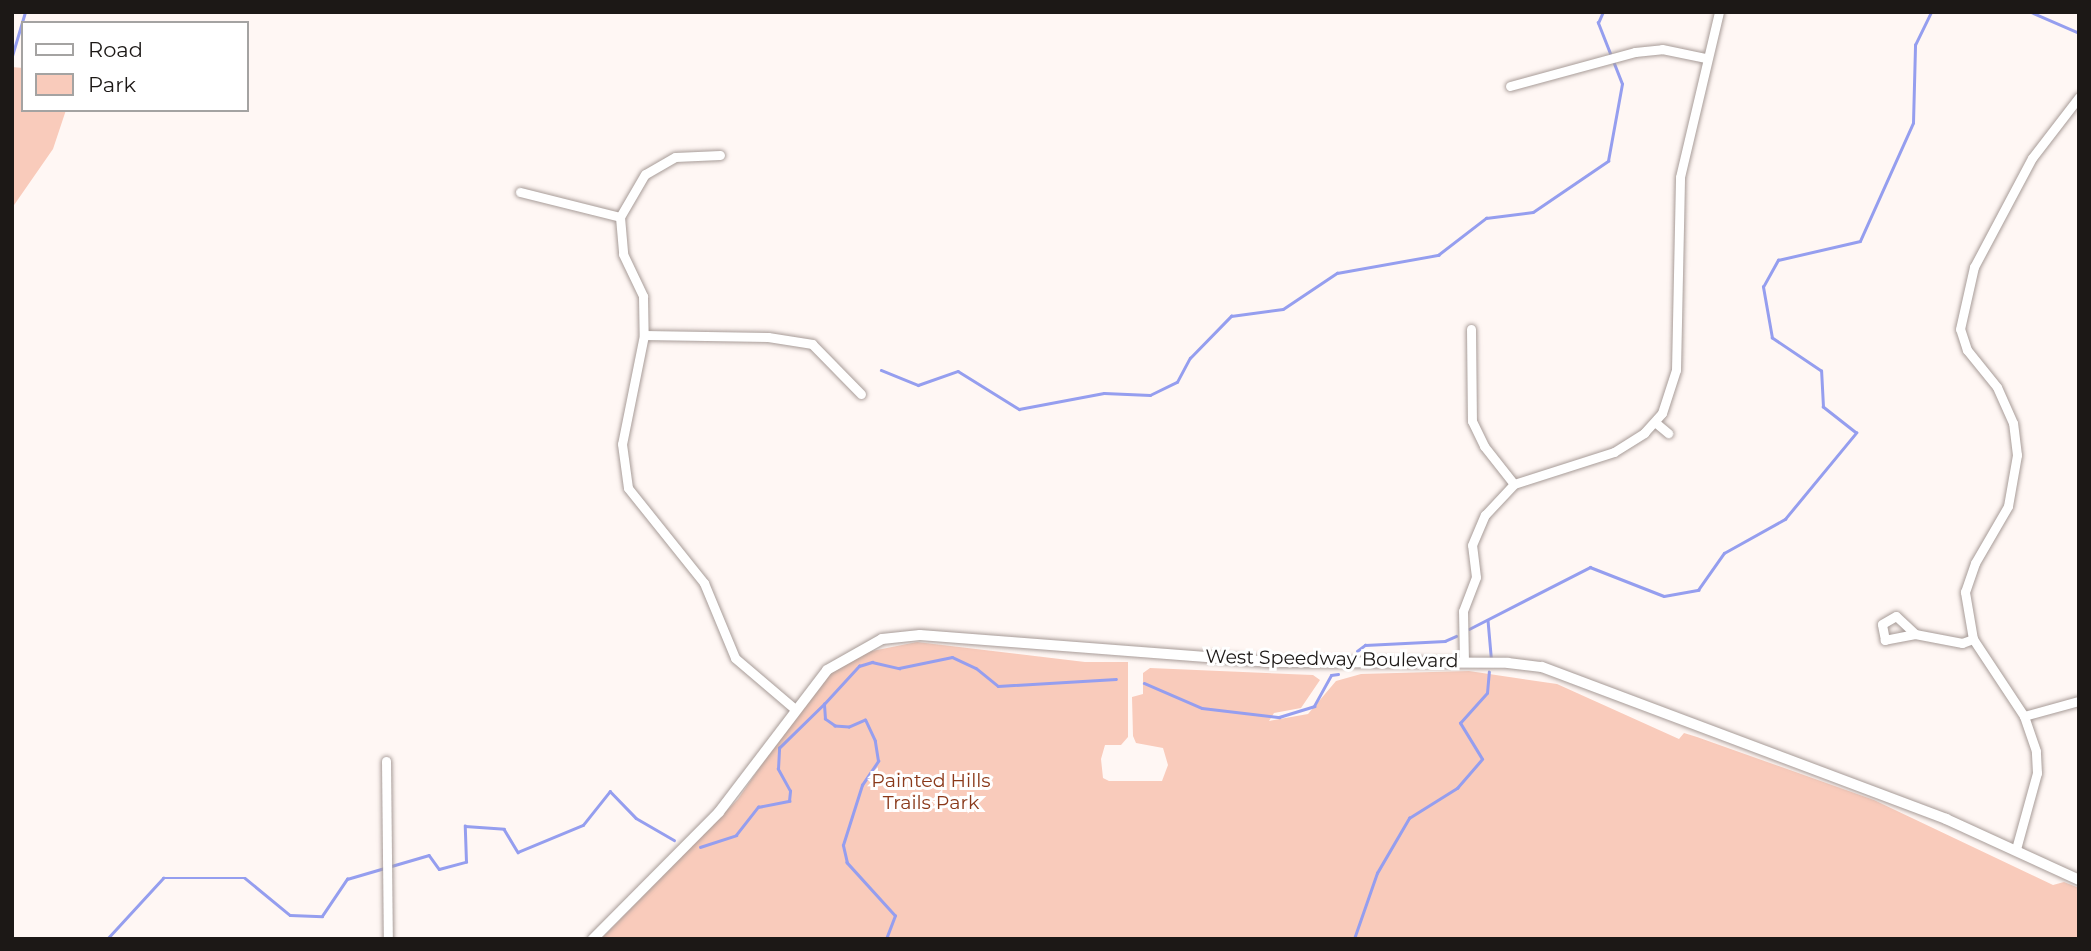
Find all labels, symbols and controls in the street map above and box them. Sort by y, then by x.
legend [21,21,248,112]
text: Road [88,37,143,62]
text: Park [88,72,136,97]
street label: West Speedway Boulevard [1205,645,1459,673]
park label: Painted Hills Trails Park [871,770,991,814]

